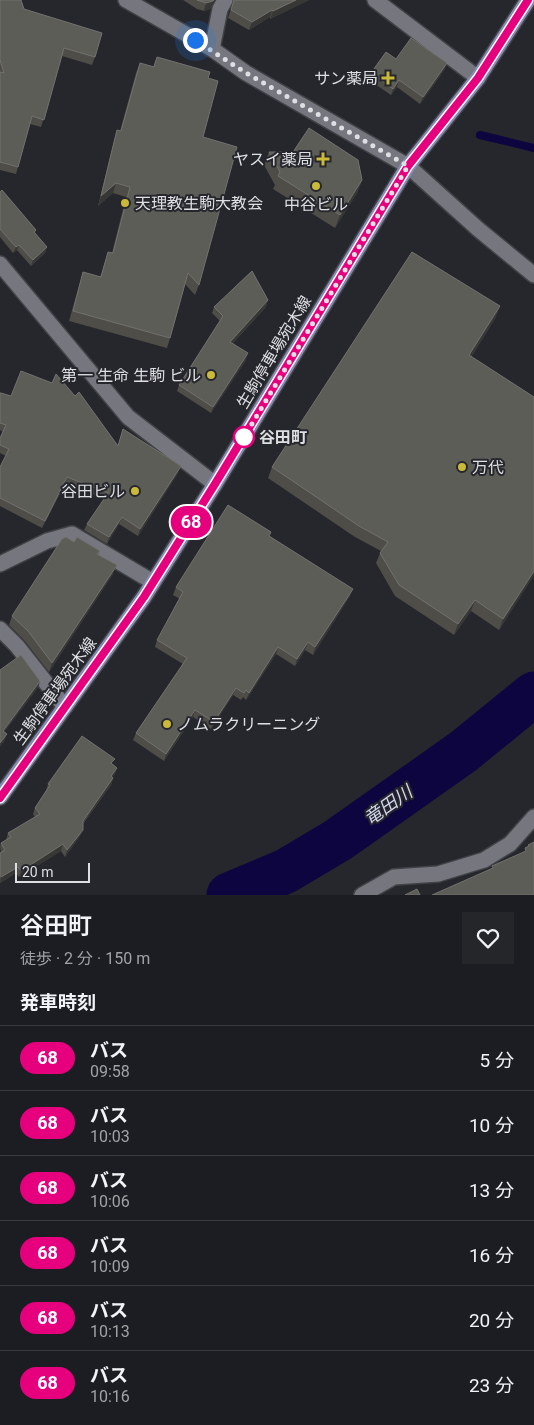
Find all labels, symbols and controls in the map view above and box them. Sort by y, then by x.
your location [183,28,208,53]
place label: サン薬局 [314,69,378,88]
marker: サン薬局 [382,72,394,84]
place label: ヤスイ薬局 [233,150,313,169]
marker: ヤスイ薬局 [317,153,329,165]
marker: 中谷ビル [310,180,322,192]
place label: 天理教生駒大教会 [135,194,263,213]
place label: 中谷ビル [284,195,348,214]
marker: 天理教生駒大教会 [119,197,131,209]
street label: 生駒停車場宛木線 [233,292,315,412]
place label: 第一 生命 生駒 ビル [61,366,201,385]
marker: 第一 生命 生駒 ビル [205,369,217,381]
marker: 谷田町 [233,426,255,448]
place label: 谷田町 [259,428,307,447]
place label: 万代 [472,458,504,477]
marker: 万代 [456,461,468,473]
place label: 谷田ビル [61,482,125,501]
marker: 谷田ビル [129,485,141,497]
line badge: 68 [168,506,214,538]
text: 68 [181,511,201,532]
street label: 生駒停車場宛木線 [10,634,100,748]
place label: ノムラクリーニング [177,715,320,734]
marker: ノムラクリーニング [161,718,173,730]
water label: 竜田川 [360,780,418,829]
scale bar [15,860,90,883]
text: 20 m [22,864,54,880]
text: 谷田町 [20,912,92,940]
button: heart [462,912,514,964]
text: 徒歩 · 2 分 · 150 m [20,949,150,968]
text: 発車時刻 [20,991,96,1014]
text: バス [90,1039,128,1062]
text: 68 [37,1047,58,1068]
text: 5 分 [480,1049,514,1072]
text: 09:58 [90,1062,130,1081]
text: バス [90,1104,128,1127]
text: 68 [37,1112,58,1133]
text: 10 分 [469,1114,514,1137]
text: 10:03 [90,1127,130,1146]
text: バス [90,1169,128,1192]
text: 68 [37,1177,58,1198]
text: 13 分 [469,1179,514,1202]
text: 10:06 [90,1192,130,1211]
text: バス [90,1234,128,1257]
text: 68 [37,1242,58,1263]
text: 16 分 [469,1244,514,1267]
text: 10:09 [90,1257,130,1276]
text: バス [90,1299,128,1322]
text: 68 [37,1307,58,1328]
text: 20 分 [469,1309,514,1332]
text: 10:13 [90,1322,130,1341]
text: バス [90,1364,128,1387]
text: 68 [37,1372,58,1393]
text: 23 分 [469,1374,514,1397]
text: 10:16 [90,1387,130,1406]

